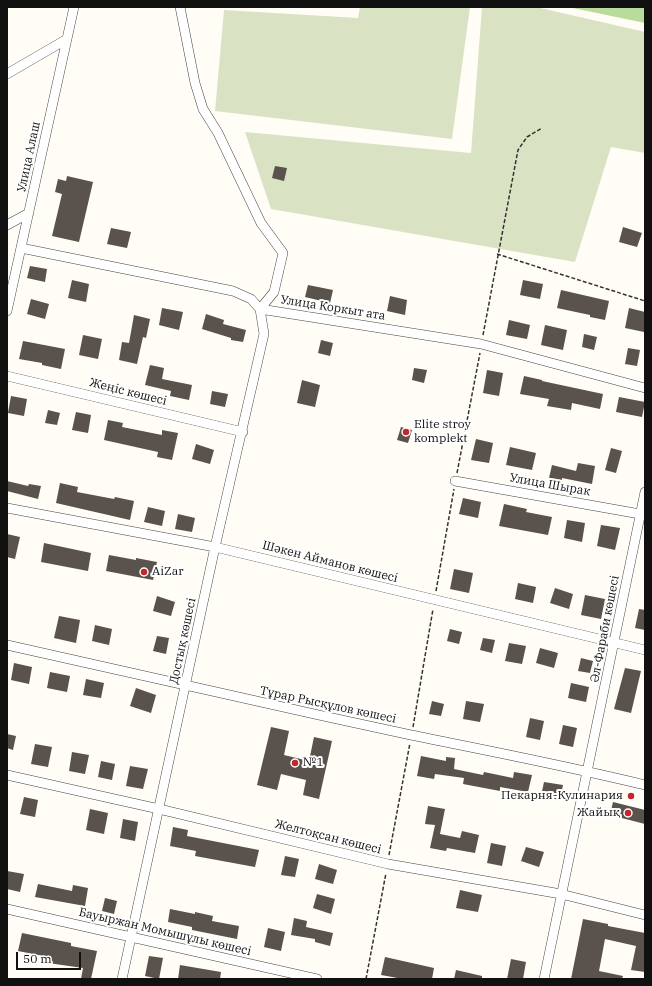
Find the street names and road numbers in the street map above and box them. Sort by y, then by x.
street label: Улица Алаш [14,120,44,194]
street label: Улица Коркыт ата [280,293,386,323]
street label: Жеңіс көшесі [88,375,168,409]
street label: Улица Шырак [508,471,592,499]
street label: Шәкен Айманов көшесі [261,538,399,586]
street label: Әл-Фараби көшесі [588,574,622,684]
street label: Достық көшесі [167,597,199,685]
street label: Тұрар Рысқұлов көшесі [259,684,397,726]
street label: Желтоқсан көшесі [273,817,383,857]
street label: Бауыржан Момышұлы көшесі [77,905,253,959]

